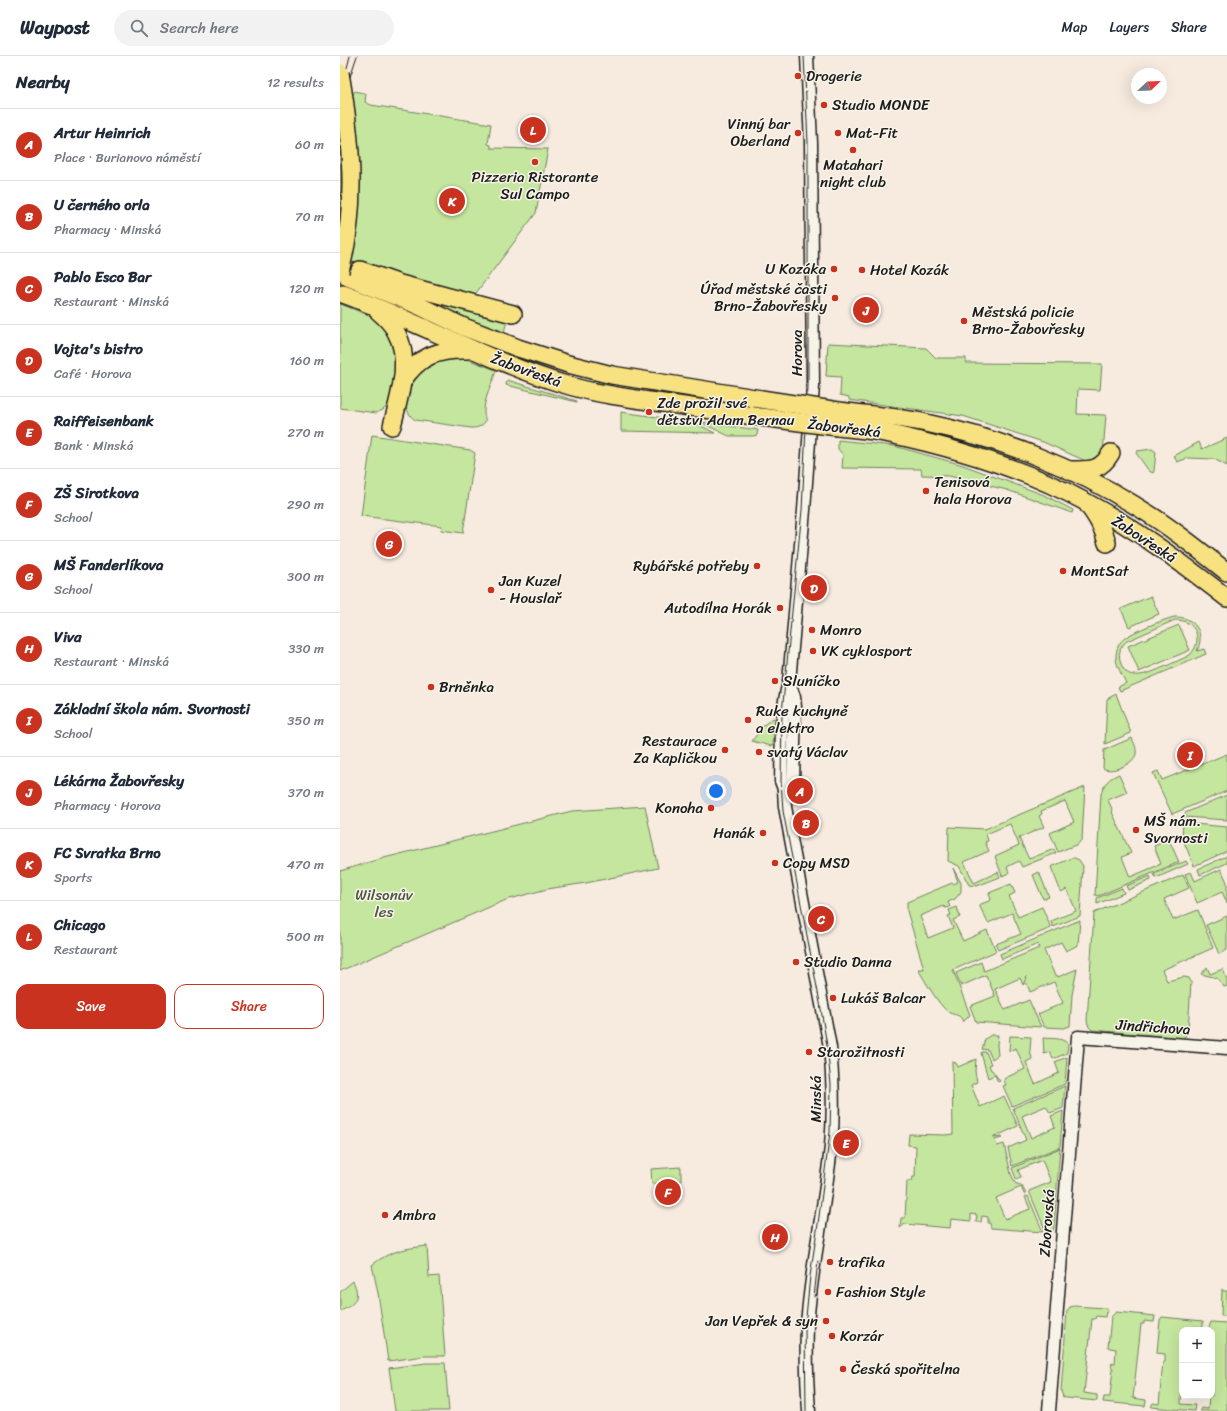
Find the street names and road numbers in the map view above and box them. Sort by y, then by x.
street label: Horova [784,329,810,376]
street label: Žabovřeská [487,345,565,395]
street label: Žabovřeská [806,411,883,445]
street label: Žabovřeská [1106,508,1182,570]
street label: Jindřichova [1114,1011,1192,1043]
street label: Minská [803,1075,829,1122]
street label: Zborovská [1032,1188,1062,1258]

